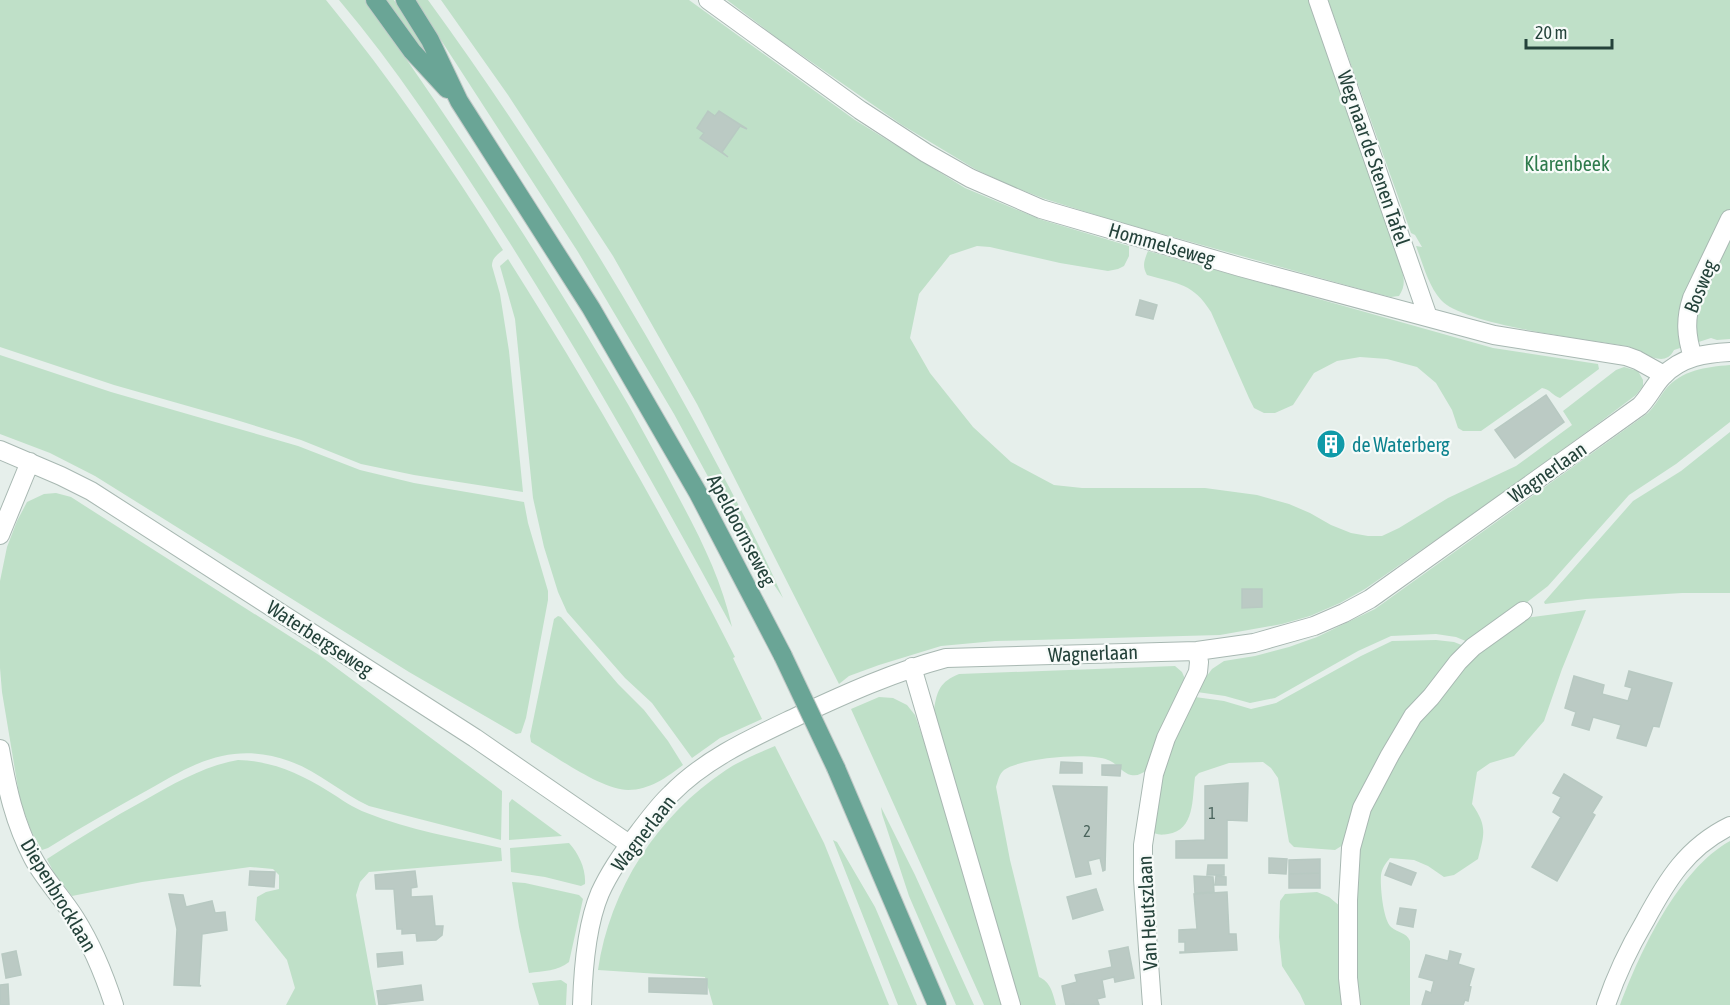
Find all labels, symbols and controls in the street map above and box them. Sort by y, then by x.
scale bar [1526,12,1612,50]
text: 20 m [1535,22,1567,43]
street label: Weg naar de Stenen Tafel [1333,68,1415,249]
park label: Klarenbeek [1524,152,1610,175]
street label: Hommelseweg [1106,218,1218,270]
street label: Bosweg [1679,256,1721,316]
building icon: de Waterberg [1315,428,1347,460]
place label: de Waterberg [1352,433,1450,456]
street label: Wagnerlaan [1504,437,1590,507]
street label: Apeldoornseweg [703,470,781,590]
street label: Waterbergseweg [263,595,378,681]
street label: Wagnerlaan [1048,640,1138,666]
street label: Wagnerlaan [606,790,680,876]
house number: 1 [1208,804,1216,822]
house number: 2 [1083,822,1091,840]
street label: Diepenbrocklaan [16,834,102,956]
street label: Van Heutszlaan [1133,855,1161,971]

